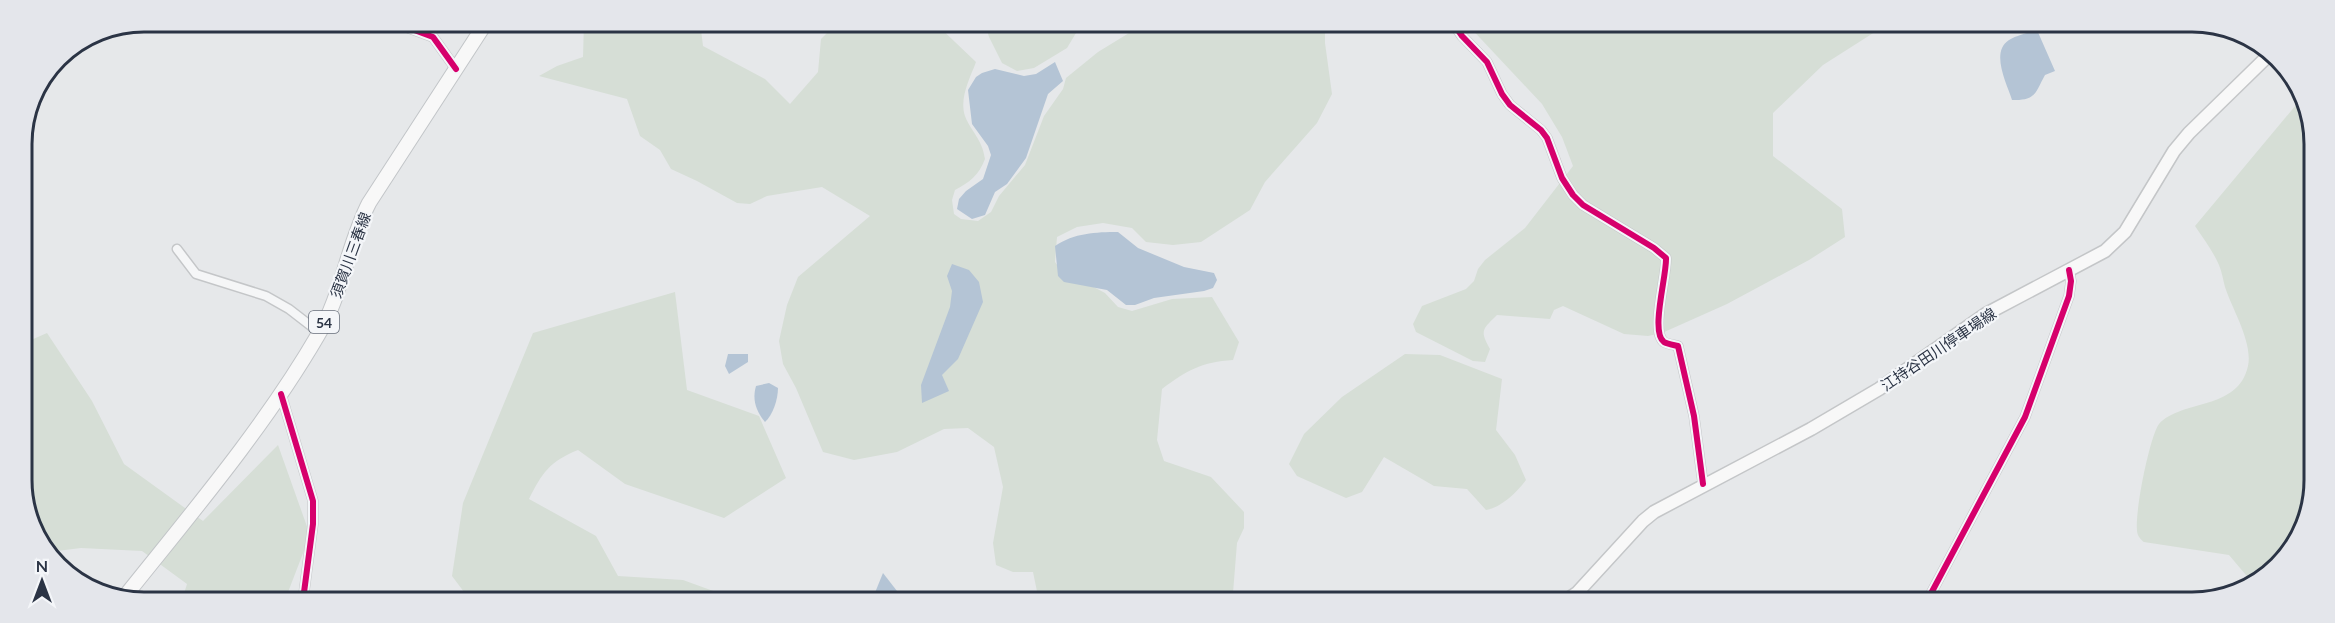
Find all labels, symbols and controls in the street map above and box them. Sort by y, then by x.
street label: 須賀川三春線 [326,210,374,300]
street label: 江持谷田川停車場線 [1877,304,1999,394]
road number: 54 [309,311,339,333]
north arrow [12,551,72,611]
text: N [36,556,48,575]

